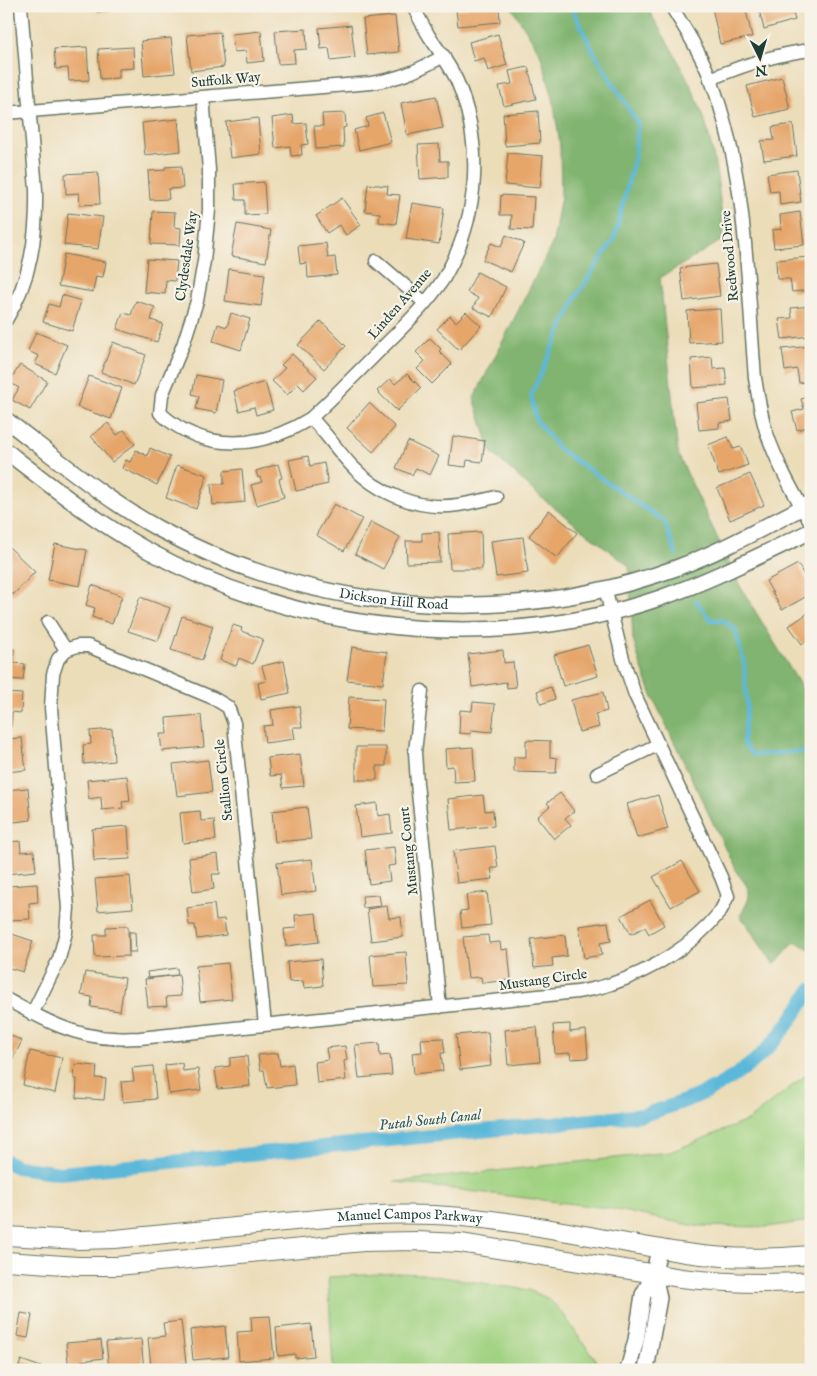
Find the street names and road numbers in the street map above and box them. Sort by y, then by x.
street label: Suffolk Way [190,68,262,92]
street label: Redwood Drive [717,209,743,302]
street label: Clydesdale Way [172,210,202,302]
street label: Linden Avenue [364,264,436,343]
street label: Dickson Hill Road [338,584,449,614]
street label: Stallion Circle [211,738,237,822]
street label: Mustang Court [395,806,423,896]
street label: Mustang Circle [498,965,589,995]
street label: Manuel Campos Parkway [336,1206,484,1228]

